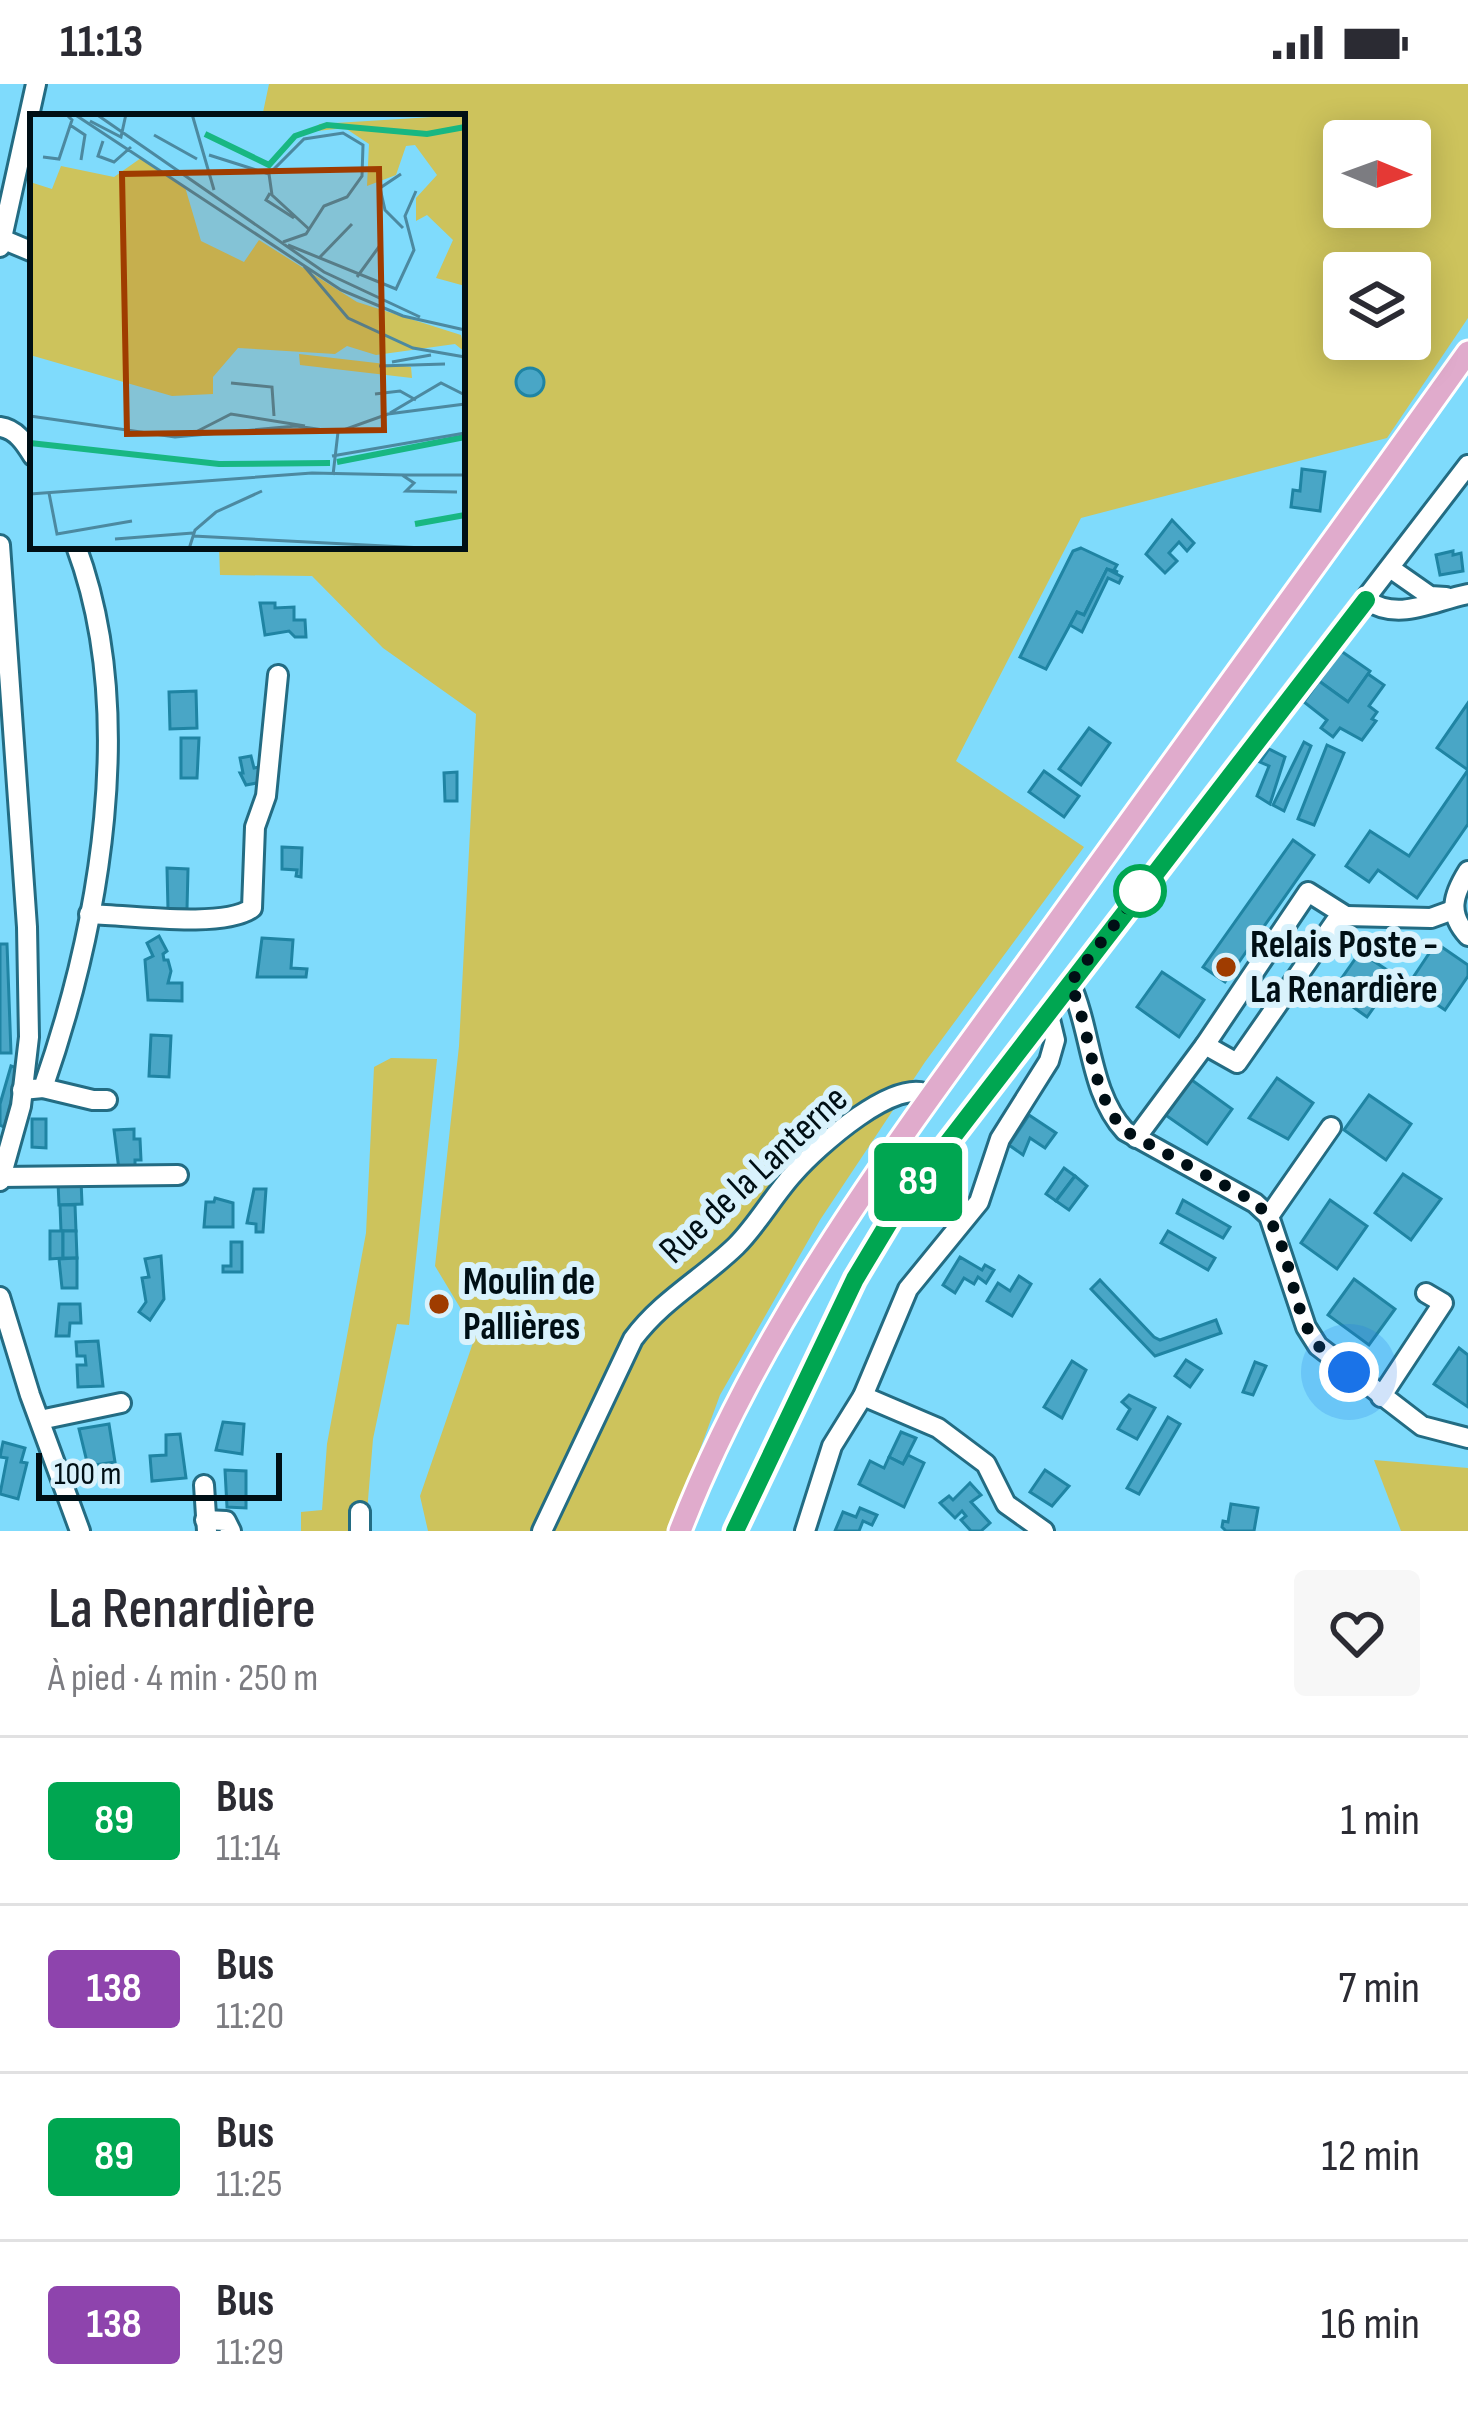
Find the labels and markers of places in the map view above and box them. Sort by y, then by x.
unlabelled marker [1115,866,1165,916]
place label: Relais Poste - La Renardière [1250,922,1438,1014]
marker: Relais Poste - La Renardière [1213,954,1239,980]
place label: Moulin de Pallières [463,1259,595,1351]
marker: Moulin de Pallières [426,1291,452,1317]

